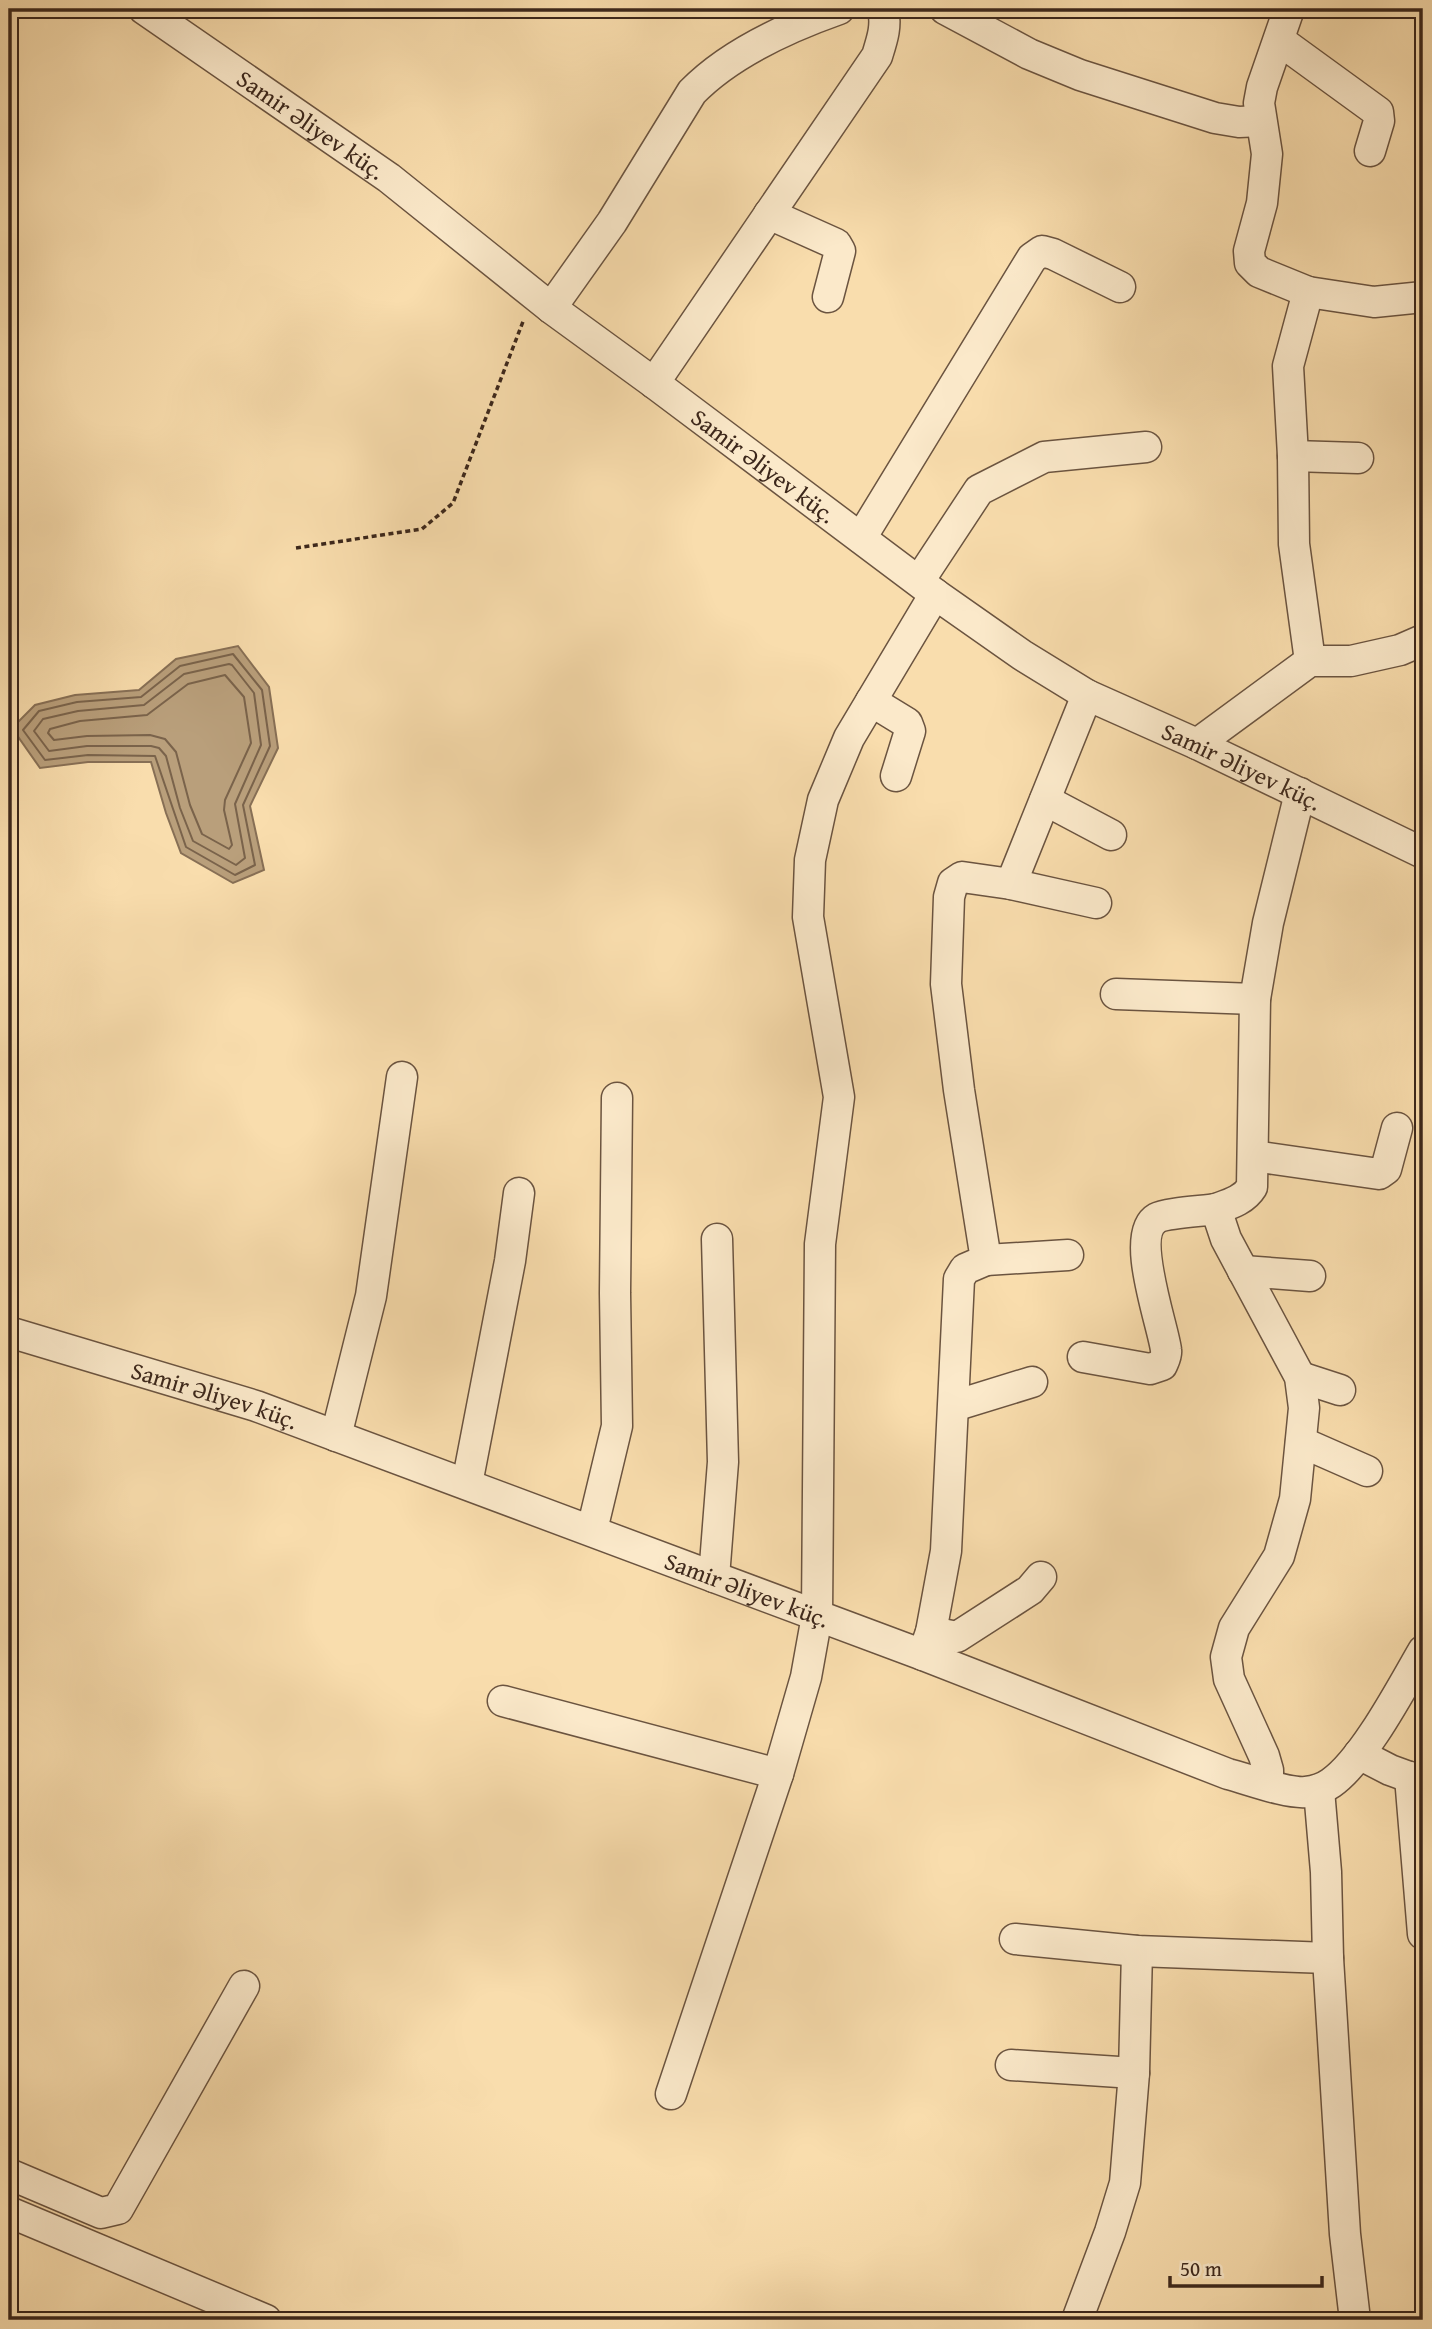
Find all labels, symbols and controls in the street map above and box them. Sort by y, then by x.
street label: Samir Əliyev küç. [230,61,392,188]
street label: Samir Əliyev küç. [684,399,843,531]
street label: Samir Əliyev küç. [1156,713,1327,819]
street label: Samir Əliyev küç. [127,1352,303,1438]
street label: Samir Əliyev küç. [660,1543,834,1636]
scale bar [1170,2245,1322,2289]
text: 50 m [1180,2253,1222,2284]

